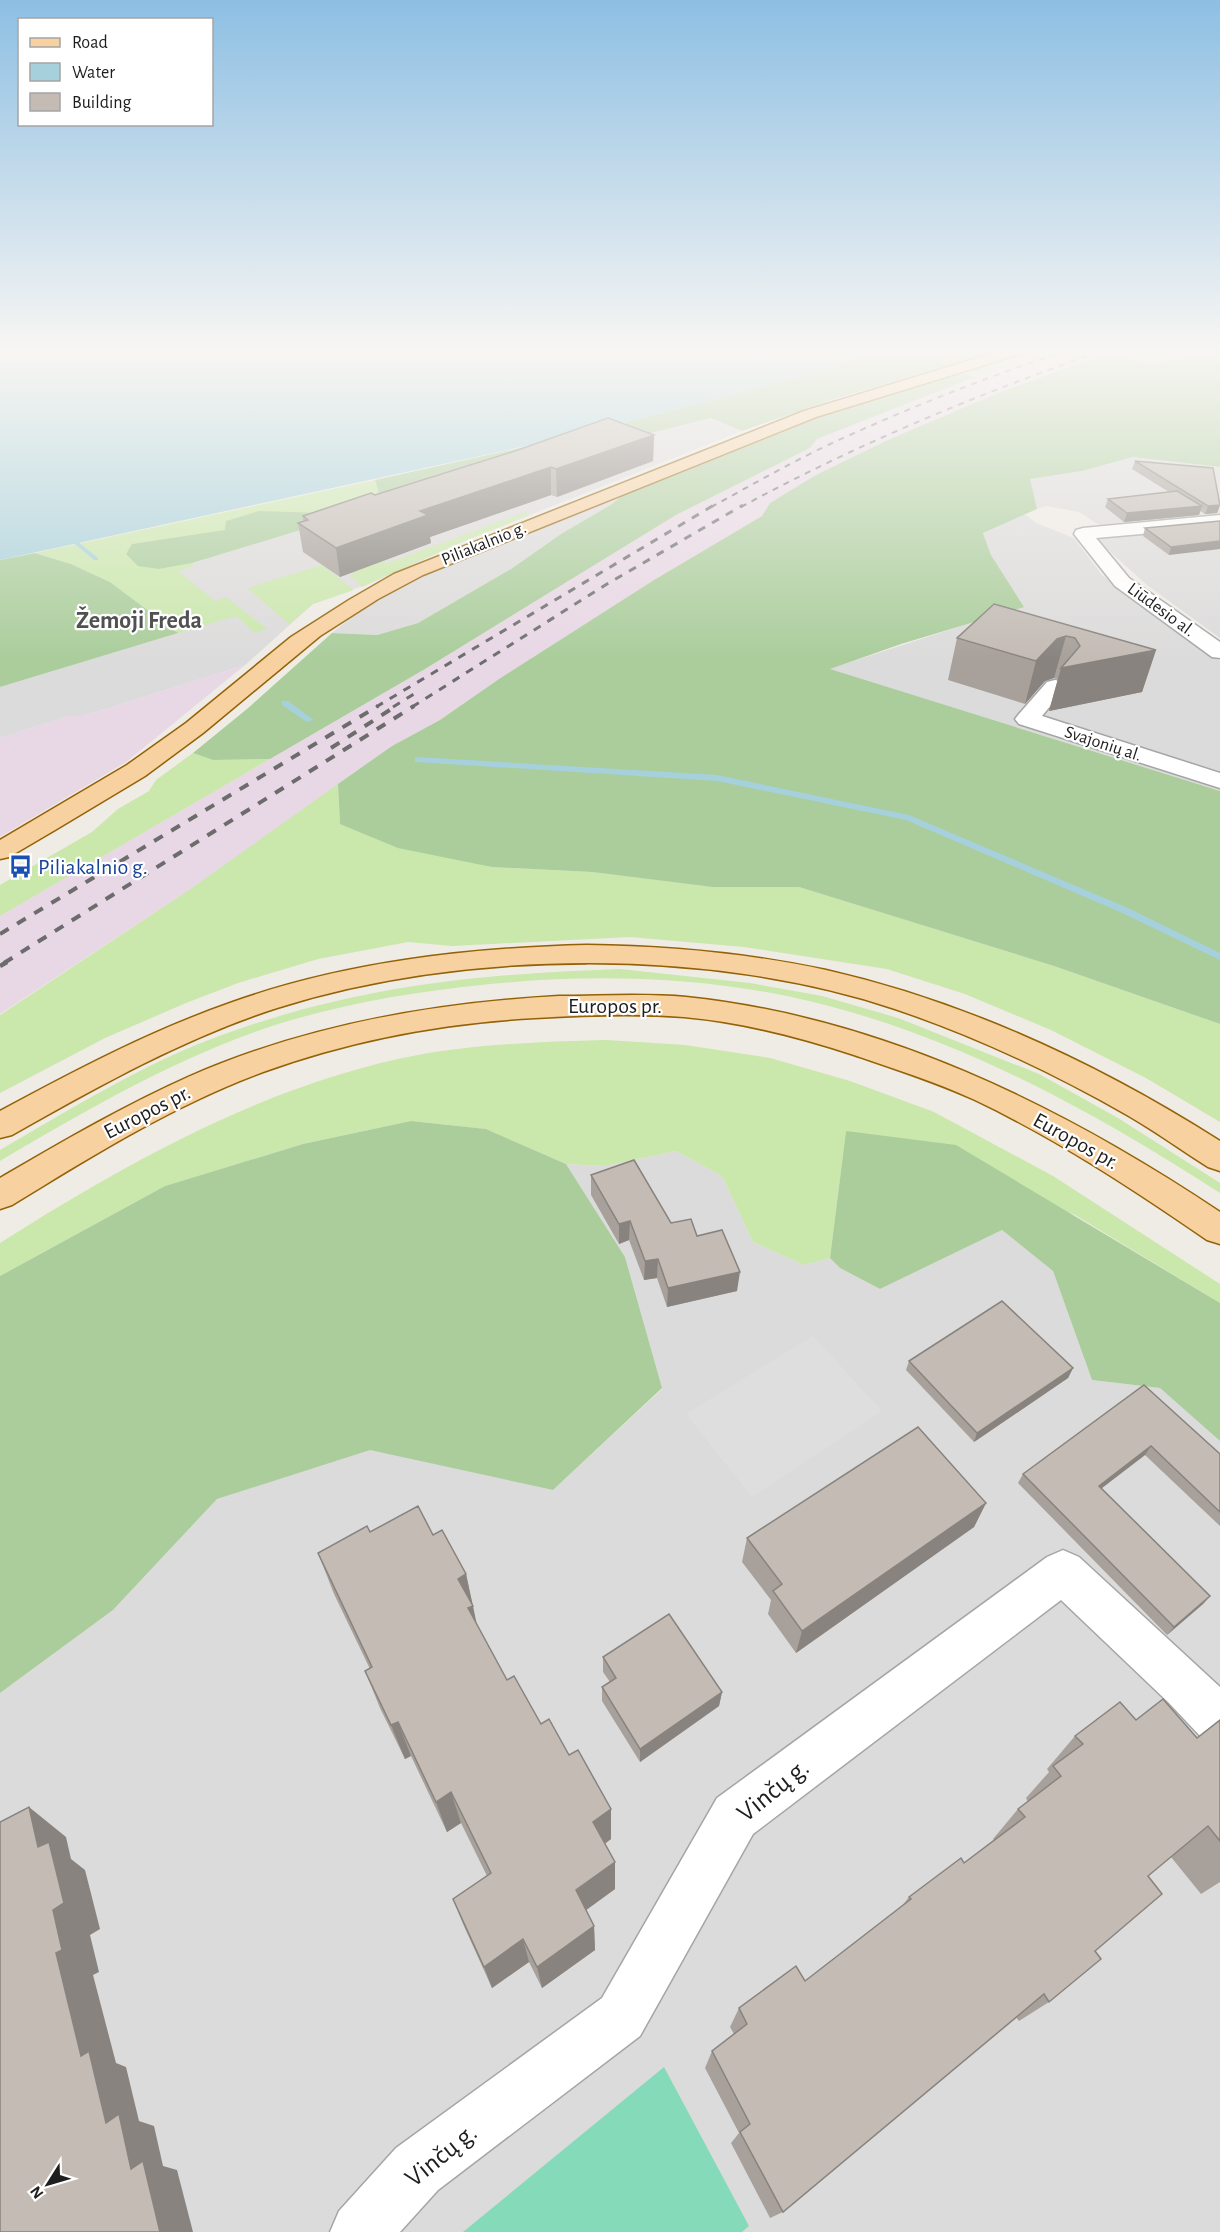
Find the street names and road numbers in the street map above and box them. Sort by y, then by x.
street label: Piliakalnio g. [439,519,529,569]
street label: Liūdesio al. [1124,580,1198,640]
street label: Svajonių al. [1062,723,1144,765]
street label: Europos pr. [568,995,662,1017]
street label: Europos pr. [100,1081,194,1143]
street label: Europos pr. [1030,1109,1122,1173]
street label: Vinčų g. [732,1753,815,1828]
street label: Vinčų g. [400,2118,483,2193]

